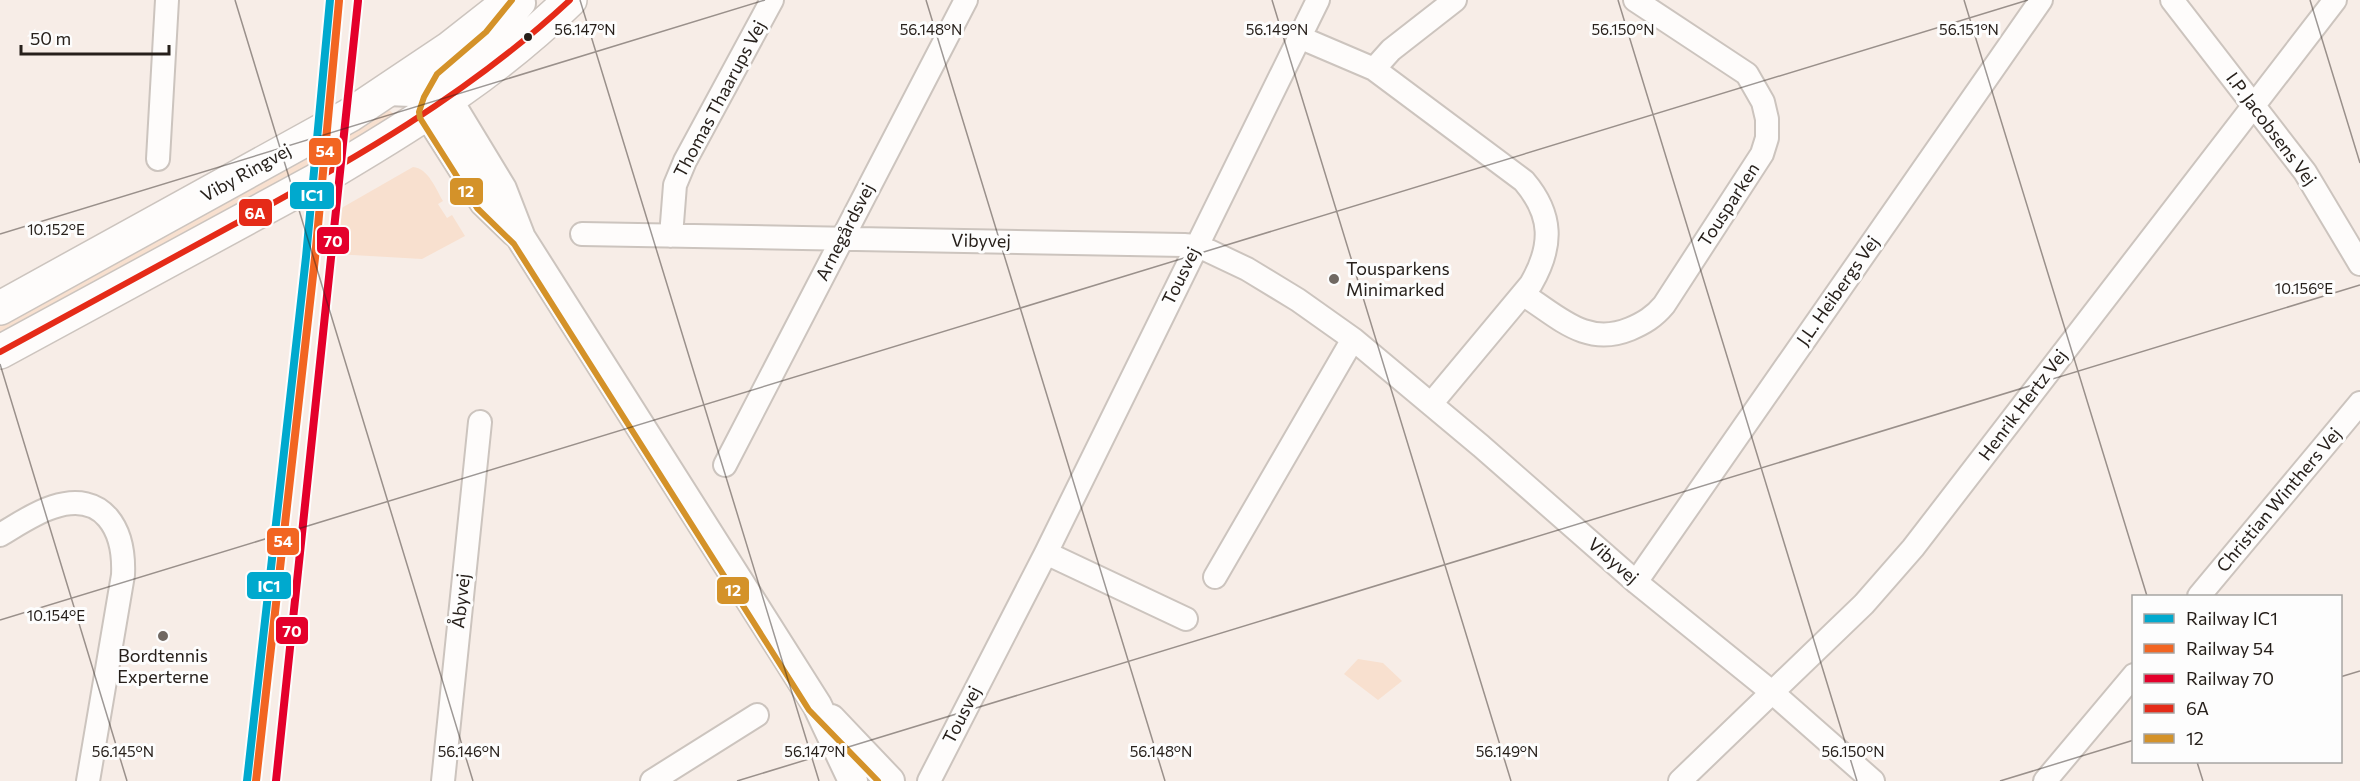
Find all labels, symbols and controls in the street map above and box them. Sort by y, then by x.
street label: Thomas Thaarups Vej [668,16,770,181]
scale bar [21,18,170,56]
text: 56.147°N [554,20,616,38]
text: 56.148°N [900,20,962,38]
text: 56.149°N [1246,20,1308,38]
text: 56.150°N [1592,20,1655,38]
text: 56.151°N [1939,20,1999,38]
text: 50 m [30,27,71,49]
unlabelled marker [522,31,534,43]
street label: I.P. Jacobsens Vej [2222,67,2322,189]
line badge: 54 [308,137,342,166]
street label: Viby Ringvej [196,138,295,206]
text: 54 [315,141,335,160]
street label: Tousparken [1693,158,1763,251]
line badge: 12 [449,177,484,206]
street label: Arnegårdsvej [810,179,878,284]
line badge: IC1 [289,181,335,210]
text: 12 [458,181,474,200]
text: IC1 [300,185,324,204]
line badge: 6A [238,198,273,227]
text: 6A [245,203,266,222]
text: 10.152°E [27,220,85,238]
line badge: 70 [316,226,350,255]
street label: Vibyvej [951,228,1011,252]
text: 70 [323,231,343,250]
street label: J.L. Heibergs Vej [1791,231,1883,350]
street label: Tousvej [1157,243,1204,308]
place label: Tousparkens Minimarked [1346,257,1450,300]
marker: Tousparkens Minimarked [1327,272,1341,286]
text: 10.156°E [2275,279,2333,297]
street label: Henrik Hertz Vej [1973,344,2071,464]
street label: Christian Winthers Vej [2211,423,2345,576]
line badge: 54 [266,527,300,556]
text: 54 [273,531,293,550]
street label: Vibyvej [1584,532,1643,588]
line badge: IC1 [246,571,292,600]
street label: Åbyvej [446,572,474,629]
text: IC1 [257,576,281,595]
line badge: 12 [716,576,750,605]
text: 12 [725,580,741,599]
legend [2132,595,2342,763]
text: 10.154°E [27,606,85,624]
text: Railway IC1 [2186,607,2278,629]
line badge: 70 [275,616,309,645]
text: 70 [282,621,302,640]
marker: Bordtennis Experterne [156,629,170,643]
text: Railway 54 [2186,637,2274,659]
place label: Bordtennis Experterne [117,644,209,687]
text: Railway 70 [2186,667,2274,689]
street label: Tousvej [937,682,985,747]
text: 6A [2186,697,2209,719]
text: 12 [2186,727,2204,749]
text: 56.145°N [92,742,154,760]
text: 56.146°N [438,742,500,760]
text: 56.147°N [784,742,846,760]
text: 56.148°N [1130,742,1192,760]
text: 56.149°N [1476,742,1538,760]
text: 56.150°N [1822,742,1885,760]

